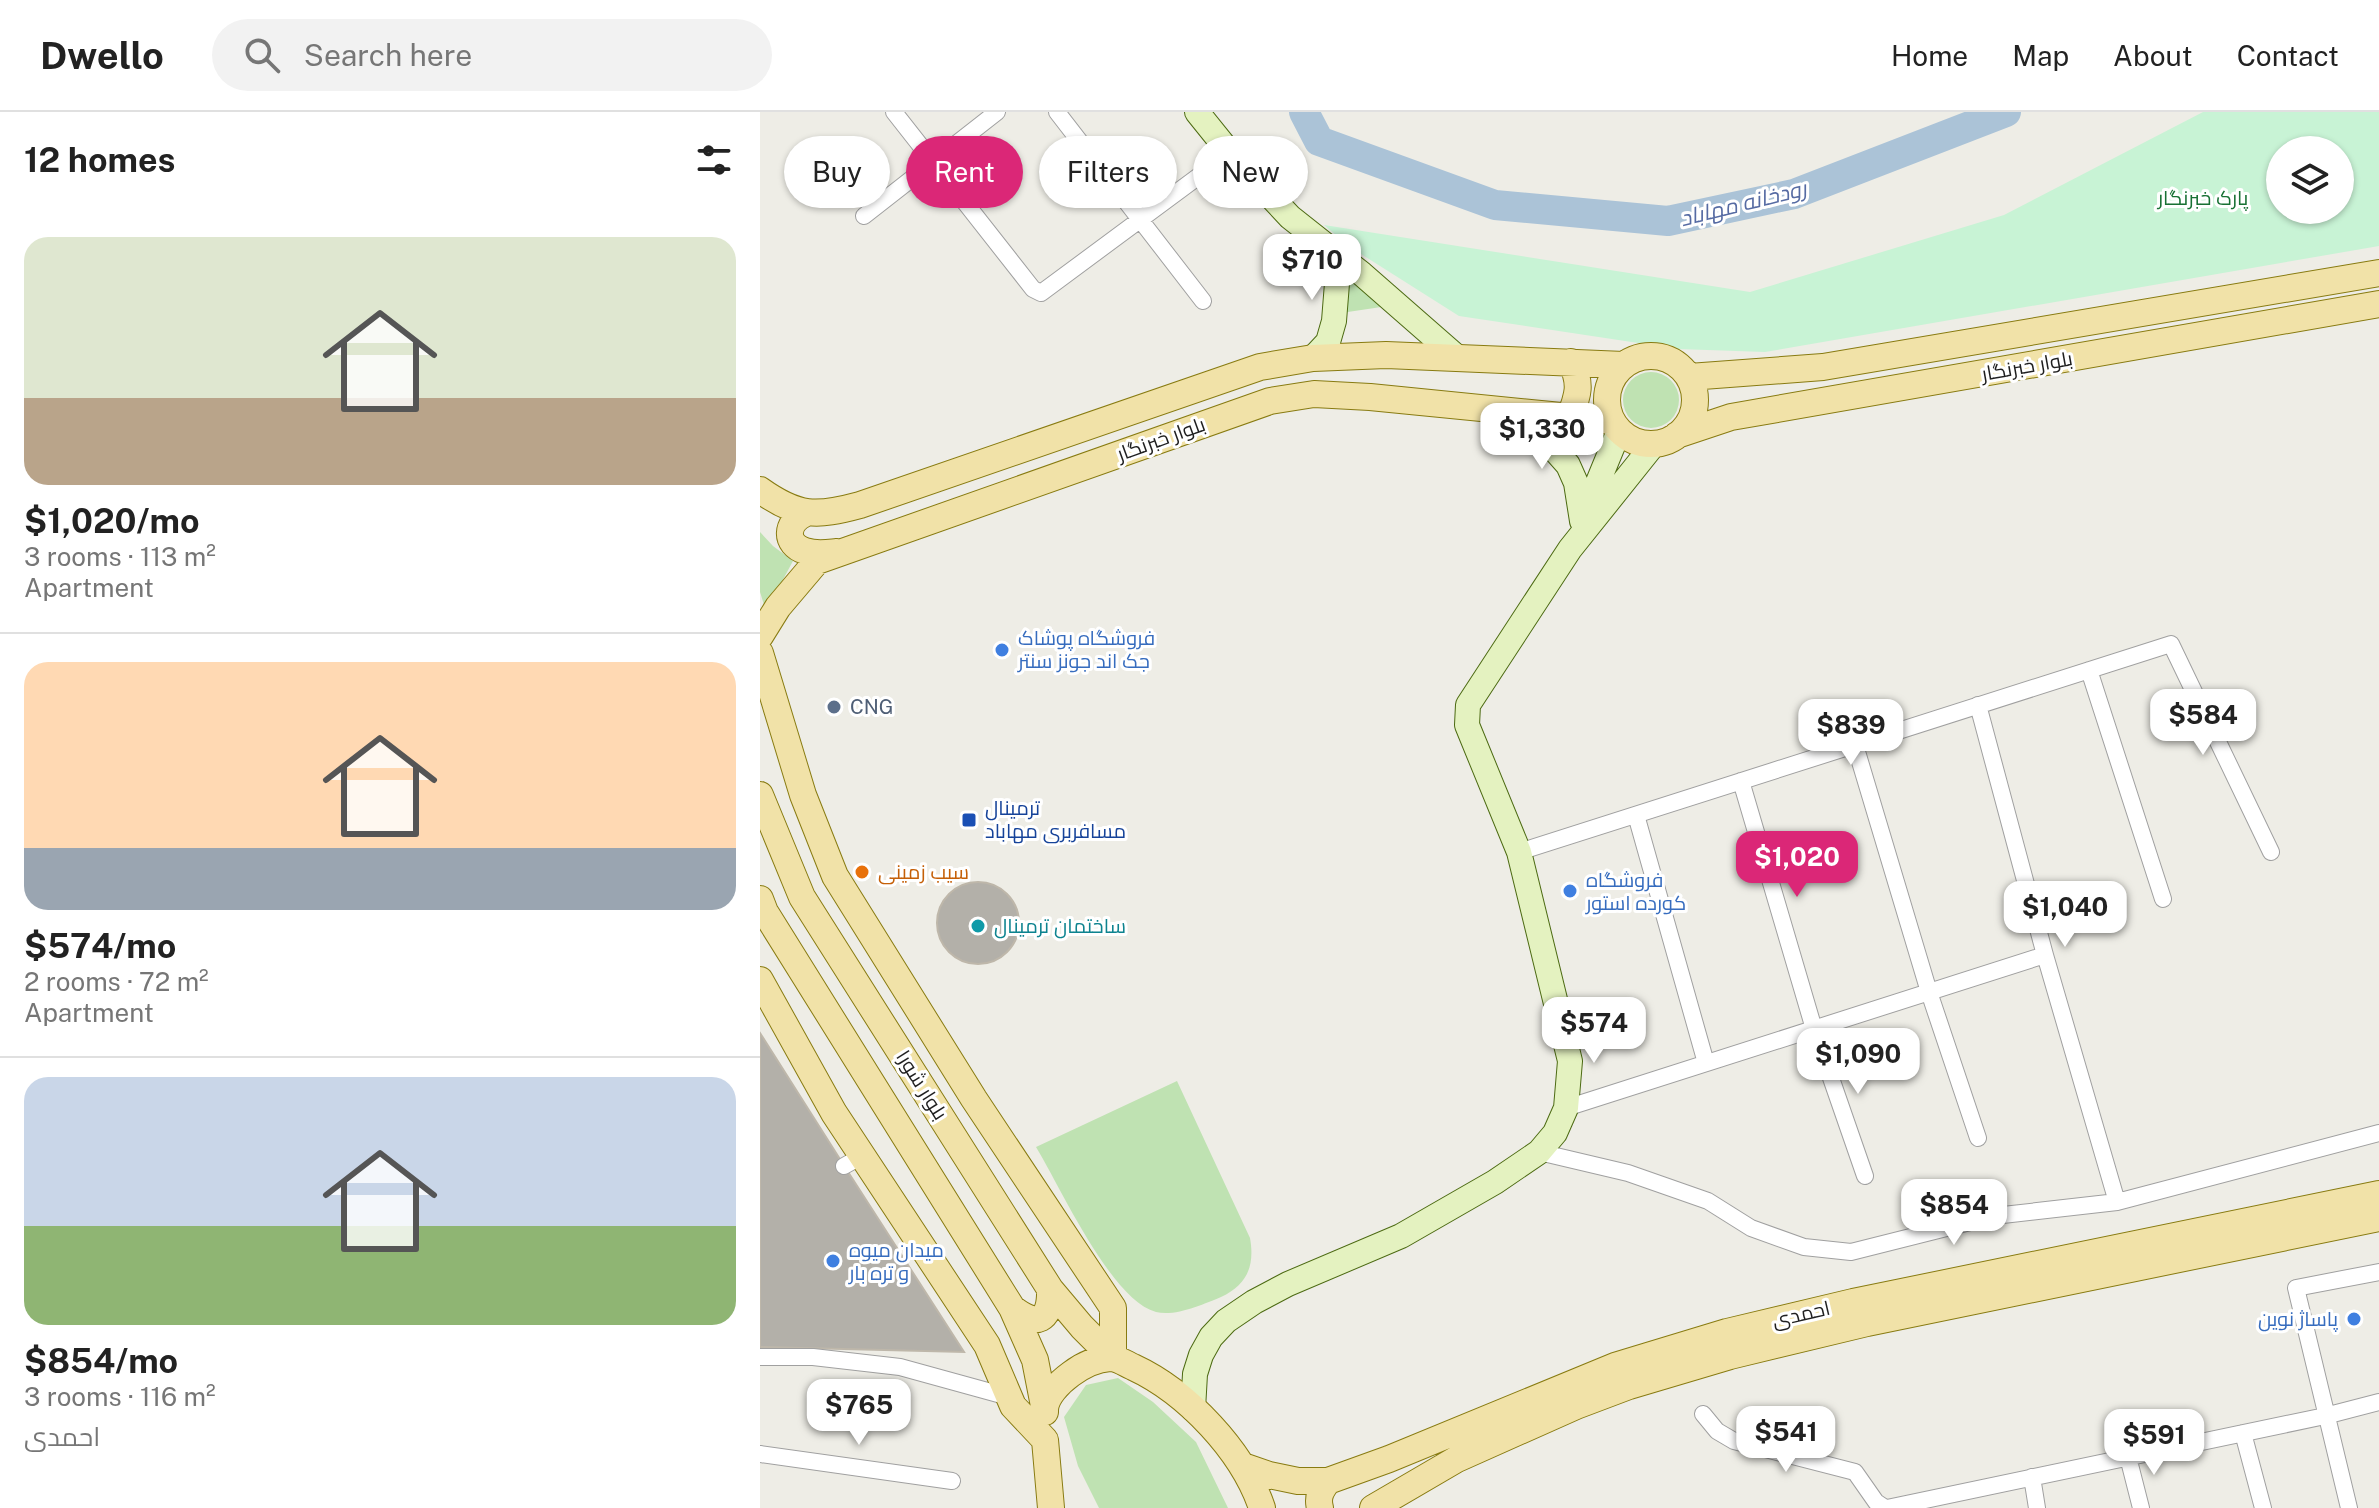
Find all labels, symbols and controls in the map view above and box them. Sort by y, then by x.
search box [212,19,772,91]
text: Dwello [40,33,164,78]
icon: search [240,33,284,77]
text: Search here [304,37,472,73]
text: Home [1891,39,1968,72]
text: Map [2012,39,2069,72]
text: About [2113,39,2193,72]
text: Contact [2237,39,2339,72]
chip: Buy [784,136,890,208]
chip: Rent [906,136,1023,208]
chip: Filters [1039,136,1177,208]
chip: New [1193,136,1308,208]
map controls [2266,136,2354,224]
button: layers [2266,136,2354,224]
icon: filters [692,138,736,182]
text: 12 homes [24,140,175,180]
water label: رودخانه مهاباد [1677,174,1810,232]
park label: پارک خبرنگار [2157,186,2249,211]
pin: $710 [1265,234,1359,302]
text: $710 [1281,244,1343,275]
icon: home [308,289,452,433]
street label: بلوار خبرنگار [1979,346,2074,386]
pin: $1,330 [1477,403,1607,471]
street label: بلوار خبرنگار [1113,412,1208,466]
text: $1,330 [1498,413,1586,444]
text: $1,020/mo [24,501,200,541]
text: 3 rooms · 113 m² [24,541,216,572]
text: Apartment [24,572,154,603]
place label: فروشگاه پوشاک جک اند جونز سنتر [1017,626,1155,673]
marker: فروشگاه پوشاک جک اند جونز سنتر [993,641,1011,659]
pin: $584 [2156,689,2250,757]
place label: CNG [850,695,894,719]
marker: CNG [825,698,843,716]
pin: $839 [1804,699,1898,767]
text: $584 [2168,699,2238,730]
text: $839 [1816,709,1886,740]
icon: home [308,714,452,858]
place label: ترمینال مسافربری مهاباد [985,796,1126,844]
marker: ترمینال مسافربری مهاباد [960,811,978,829]
pin: $1,020 [1732,831,1862,899]
text: $1,020 [1754,841,1840,872]
place label: سیب زمینی [878,860,969,885]
marker: سیب زمینی [853,863,871,881]
place label: فروشگاه کورده استور [1585,868,1686,915]
pin: $1,040 [2000,881,2130,949]
marker: فروشگاه کورده استور [1561,882,1579,900]
text: $1,040 [2022,891,2108,922]
place label: ساختمان ترمینال [994,914,1126,939]
marker: ساختمان ترمینال [969,917,987,935]
text: $574/mo [24,926,176,966]
text: 2 rooms · 72 m² [24,966,209,997]
text: Apartment [24,997,154,1028]
pin: $574 [1547,997,1641,1065]
text: $574 [1560,1007,1628,1038]
pin: $1,090 [1793,1028,1923,1096]
text: $1,090 [1815,1038,1901,1069]
street label: بلوار شورا [891,1046,953,1124]
icon: home [308,1129,452,1273]
pin: $854 [1907,1179,2001,1247]
text: $854 [1919,1189,1989,1220]
place label: میدان میوه و تره بار [848,1238,944,1285]
marker: میدان میوه و تره بار [824,1252,842,1270]
street label: احمدی [1770,1296,1832,1333]
place label: پاساژ نوین [2258,1307,2339,1332]
marker: پاساژ نوین [2345,1310,2363,1328]
text: $854/mo [24,1341,178,1381]
pin: $765 [812,1379,906,1447]
text: 3 rooms · 116 m² [24,1381,216,1412]
text: $765 [825,1389,893,1420]
pin: $541 [1739,1406,1833,1474]
pin: $591 [2107,1409,2201,1477]
text: $541 [1754,1416,1818,1447]
text: $591 [2122,1419,2186,1450]
text: احمدی [24,1421,100,1452]

